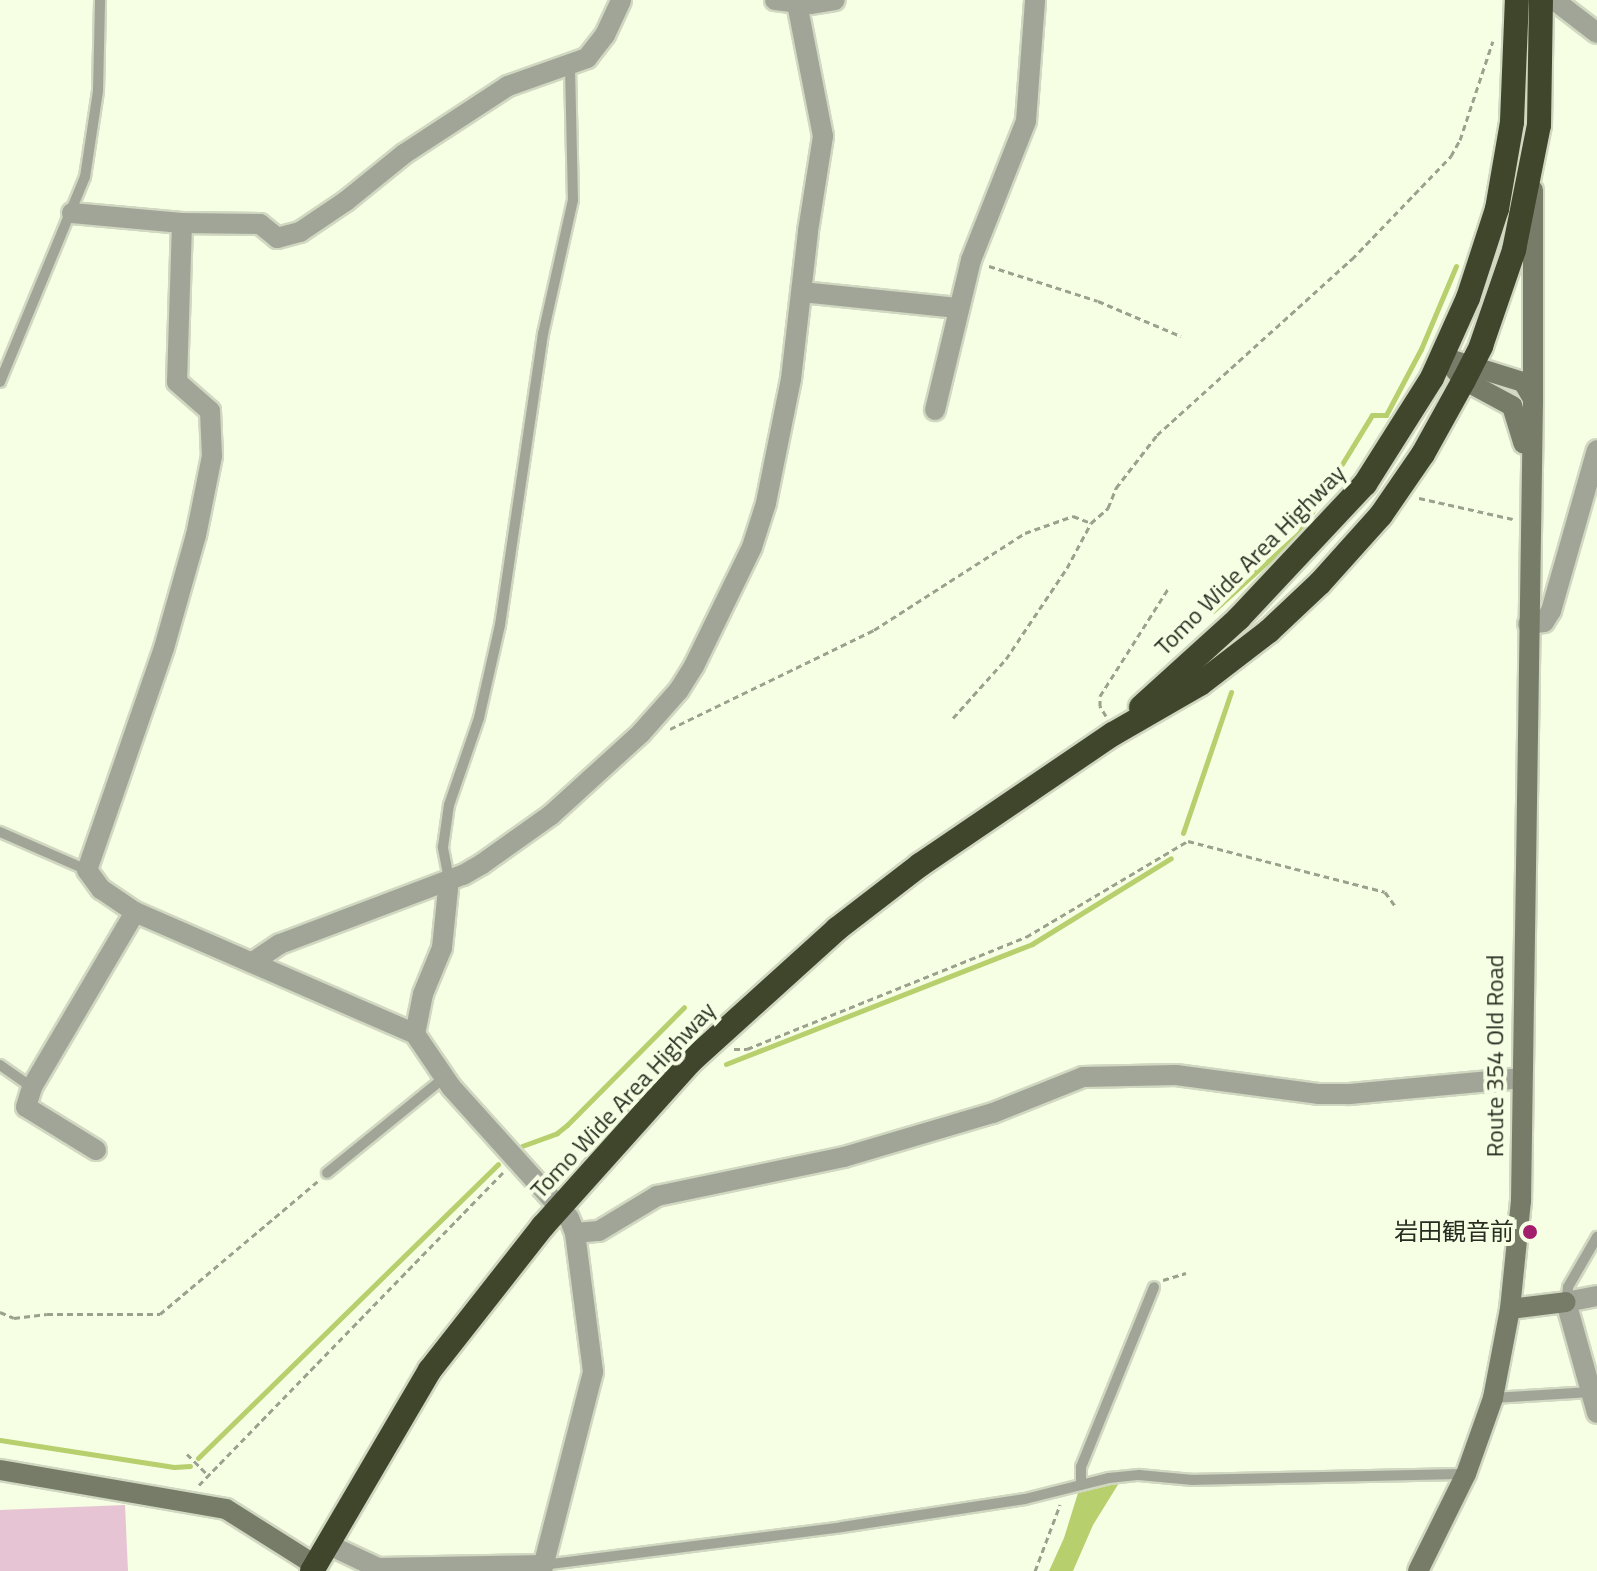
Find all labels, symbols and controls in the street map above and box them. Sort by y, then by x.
street label: Tomo Wide Area Highway [1149,459,1351,661]
street label: Route 354 Old Road [1481,955,1509,1157]
street label: Tomo Wide Area Highway [525,996,721,1204]
place label: 岩田観音前 [1394,1218,1514,1246]
marker: 岩田観音前 [1521,1223,1539,1241]

